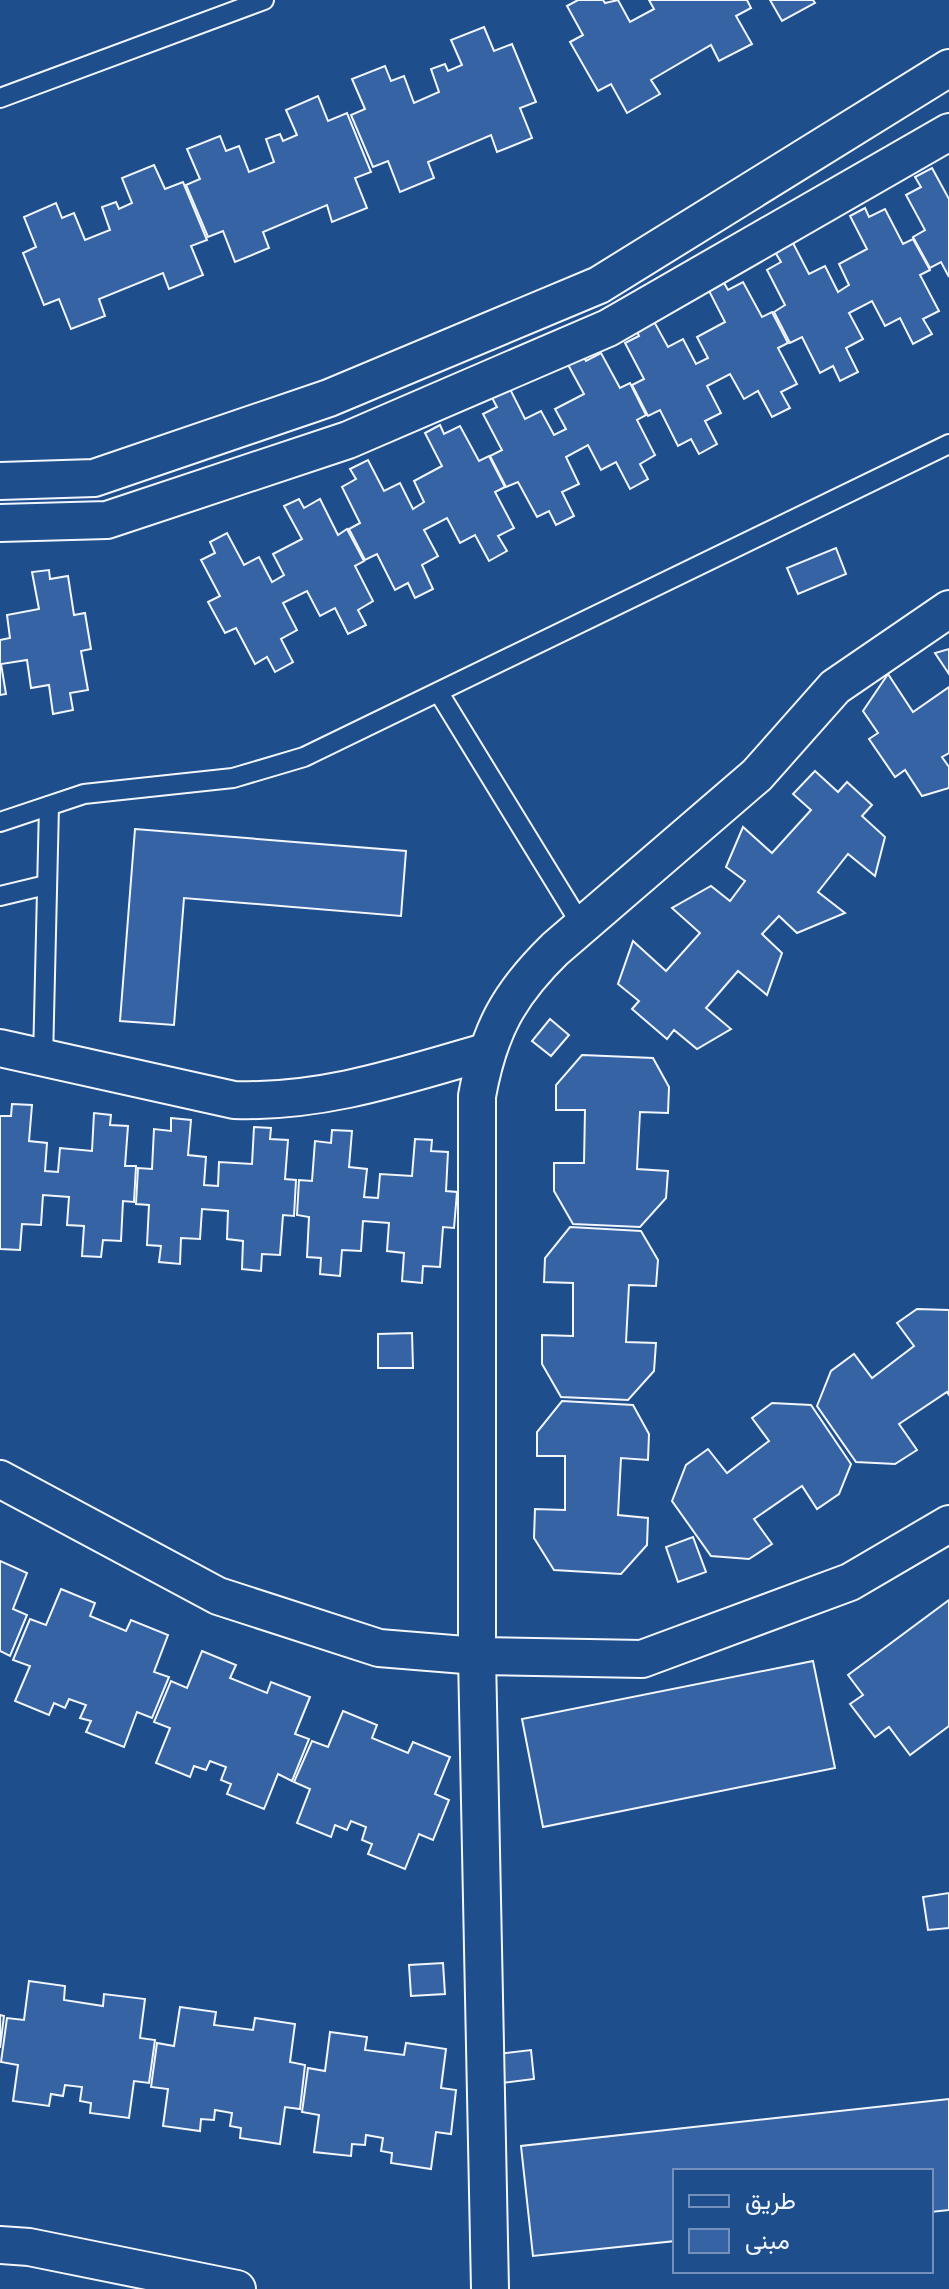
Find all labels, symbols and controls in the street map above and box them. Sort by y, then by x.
legend [673,2169,933,2273]
text: طريق [745,2187,796,2216]
text: مبنى [745,2227,790,2255]

